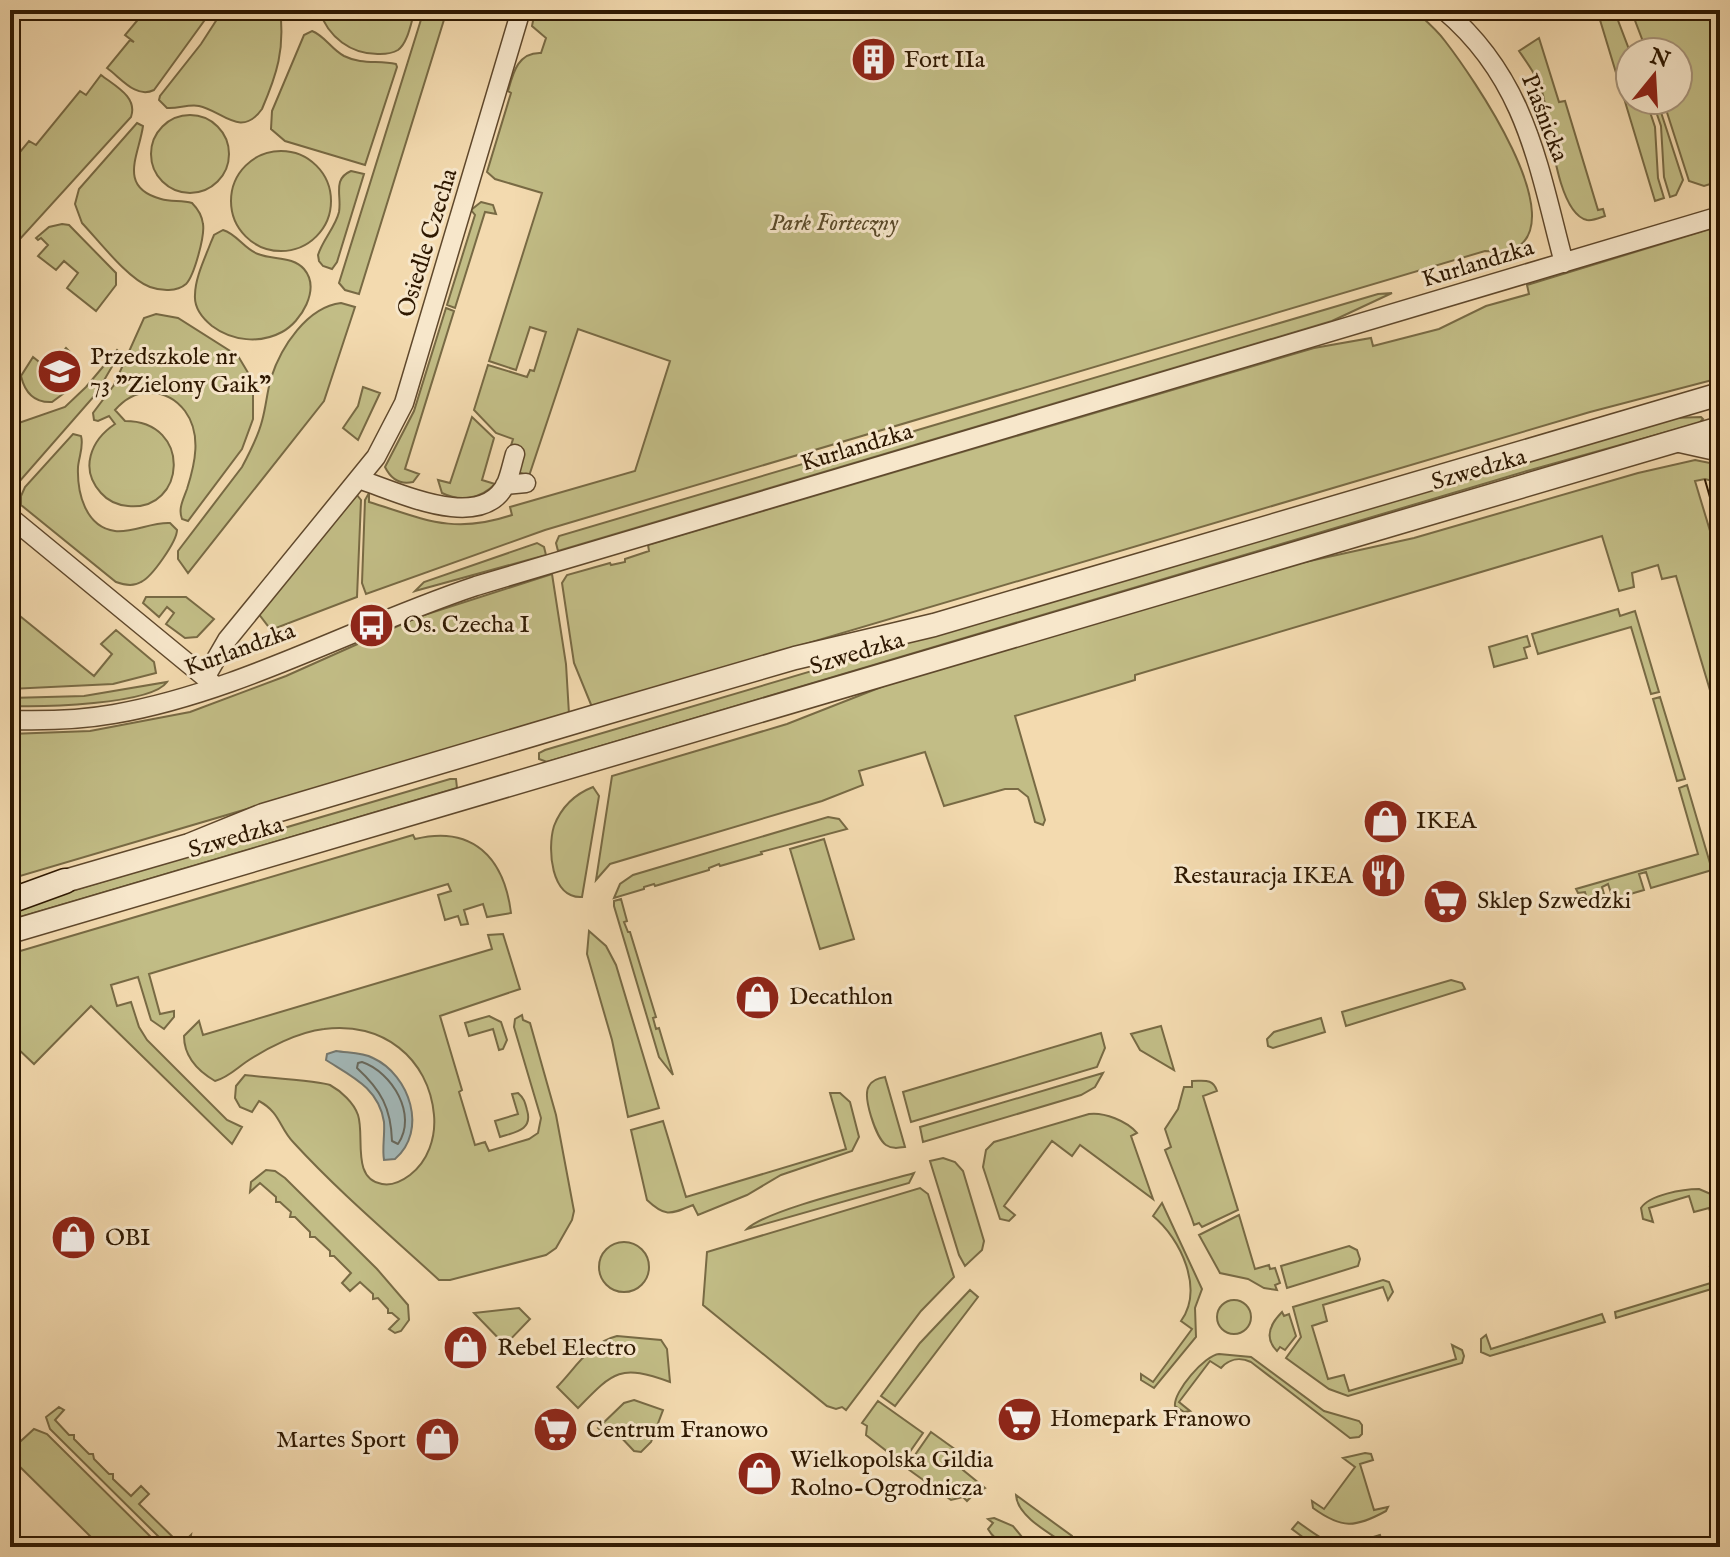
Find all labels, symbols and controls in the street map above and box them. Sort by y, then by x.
building icon: Fort IIa [849,36,897,84]
north arrow [1614,36,1694,116]
text: N [1645,42,1673,75]
place label: Fort IIa [904,45,986,76]
street label: Piaśnicka [1513,70,1575,167]
street label: Osiedle Czecha [391,164,465,321]
park label: Park Forteczny [770,208,899,239]
street label: Kurlandzka [1418,232,1538,296]
place label: Przedszkole nr 73 "Zielony Gaik" [90,342,271,401]
school or university icon: Przedszkole nr 73 "Zielony Gaik" [35,347,83,395]
street label: Kurlandzka [797,416,917,480]
street label: Szwedzka [1428,442,1531,498]
bus stop icon: Os. Czecha I [348,601,396,649]
place label: Os. Czecha I [403,610,530,641]
street label: Kurlandzka [180,615,300,684]
street label: Szwedzka [806,625,909,683]
shop icon: IKEA [1361,797,1409,845]
place label: IKEA [1416,806,1477,837]
street label: Szwedzka [185,810,288,866]
restaurant icon: Restauracja IKEA [1360,852,1408,900]
place label: Restauracja IKEA [1173,861,1354,892]
supermarket icon: Sklep Szwedzki [1422,877,1470,925]
place label: Sklep Szwedzki [1477,886,1631,917]
shop icon: Decathlon [734,973,782,1021]
place label: Decathlon [789,982,893,1013]
shop icon: OBI [50,1214,98,1262]
place label: OBI [105,1223,151,1254]
shop icon: Rebel Electro [442,1324,490,1372]
place label: Rebel Electro [497,1333,636,1364]
supermarket icon: Homepark Franowo [995,1395,1043,1443]
place label: Homepark Franowo [1050,1404,1251,1435]
supermarket icon: Centrum Franowo [531,1406,579,1454]
place label: Centrum Franowo [586,1415,768,1446]
shop icon: Martes Sport [413,1416,461,1464]
place label: Martes Sport [276,1425,406,1456]
place label: Wielkopolska Gildia Rolno-Ogrodnicza [790,1445,994,1504]
shop icon: Wielkopolska Gildia Rolno-Ogrodnicza [735,1450,783,1498]

